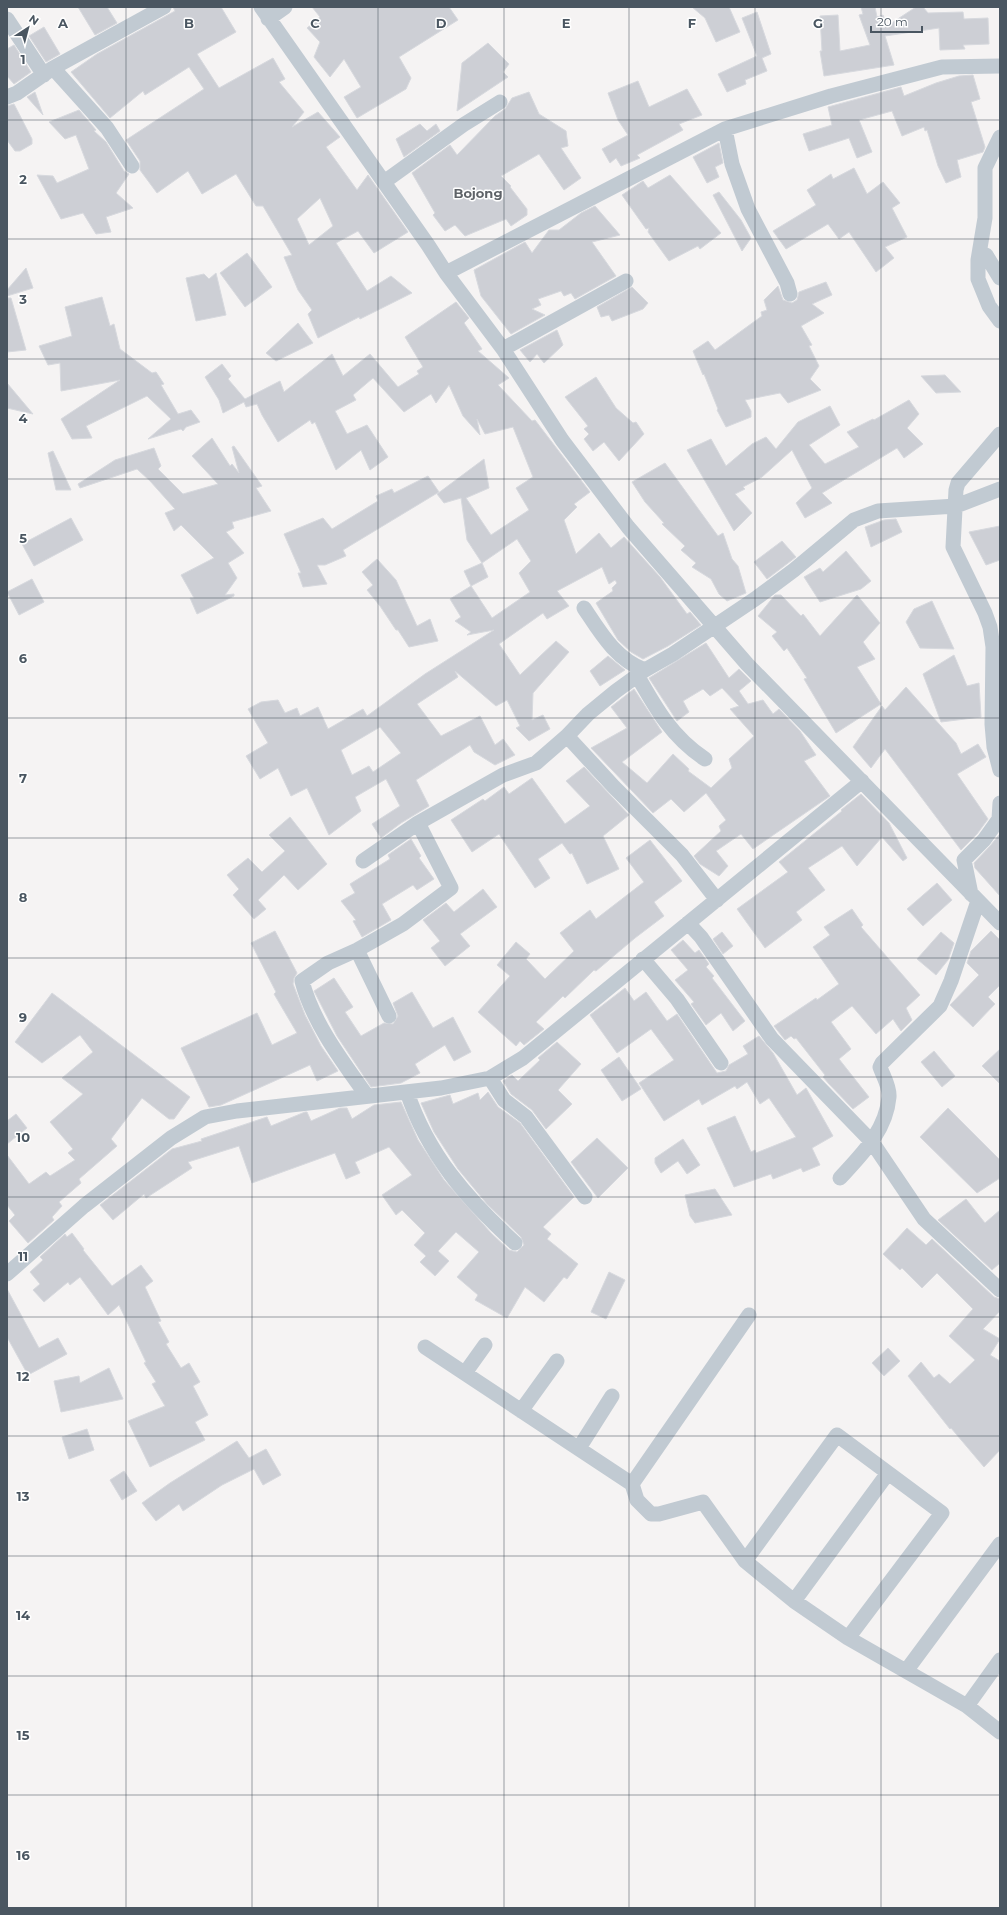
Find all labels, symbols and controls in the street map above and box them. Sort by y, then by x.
north arrow [8,8,48,48]
scale bar [871,8,922,34]
text: N [26,12,42,28]
text: 20 m [877,14,908,29]
text: A [57,15,69,31]
text: B [184,15,194,31]
text: C [310,15,320,31]
text: D [436,15,447,31]
text: E [562,15,571,31]
text: F [688,15,696,31]
text: G [813,15,823,31]
text: 1 [20,51,26,67]
text: 2 [19,171,27,187]
district label: Bojong [453,185,503,201]
text: 3 [18,291,27,307]
text: 4 [19,410,28,426]
text: 5 [19,530,27,546]
text: 6 [19,650,28,666]
text: 7 [19,770,27,786]
text: 8 [19,889,28,905]
text: 9 [19,1009,27,1025]
text: 10 [16,1129,30,1145]
text: 11 [18,1248,28,1264]
text: 12 [17,1368,30,1384]
text: 13 [17,1488,30,1504]
text: 14 [16,1607,30,1623]
text: 15 [17,1727,30,1743]
text: 16 [16,1847,30,1863]

